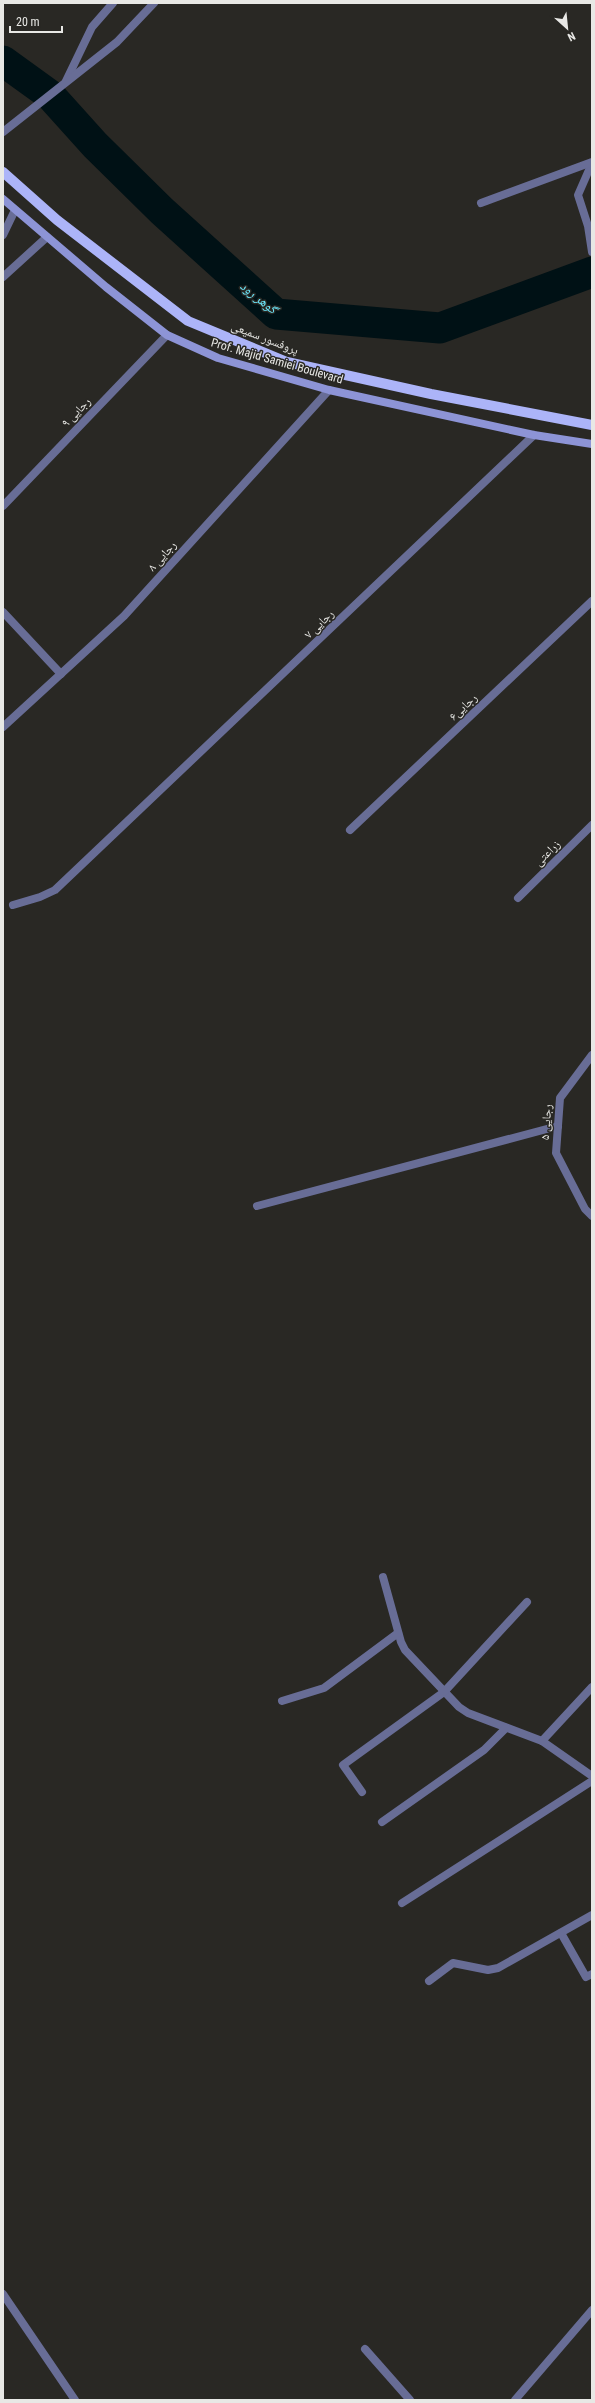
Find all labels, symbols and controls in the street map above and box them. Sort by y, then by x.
scale bar [10,8,62,34]
north arrow [547,8,587,48]
text: 20 m [16,15,40,29]
text: N [565,29,577,44]
water label: گوهر رود [237,278,283,319]
street label: پروفسور سمیعی [229,319,301,358]
street label: Prof. Majid Samiei Boulevard [209,335,345,387]
street label: رجایی ۹ [59,394,94,430]
street label: رجایی ۸ [145,538,180,574]
street label: رجایی ۷ [301,606,337,642]
street label: رجایی۶ [446,690,480,724]
street label: زراعتی [531,837,563,869]
street label: رجایی ۵ [538,1103,554,1140]

